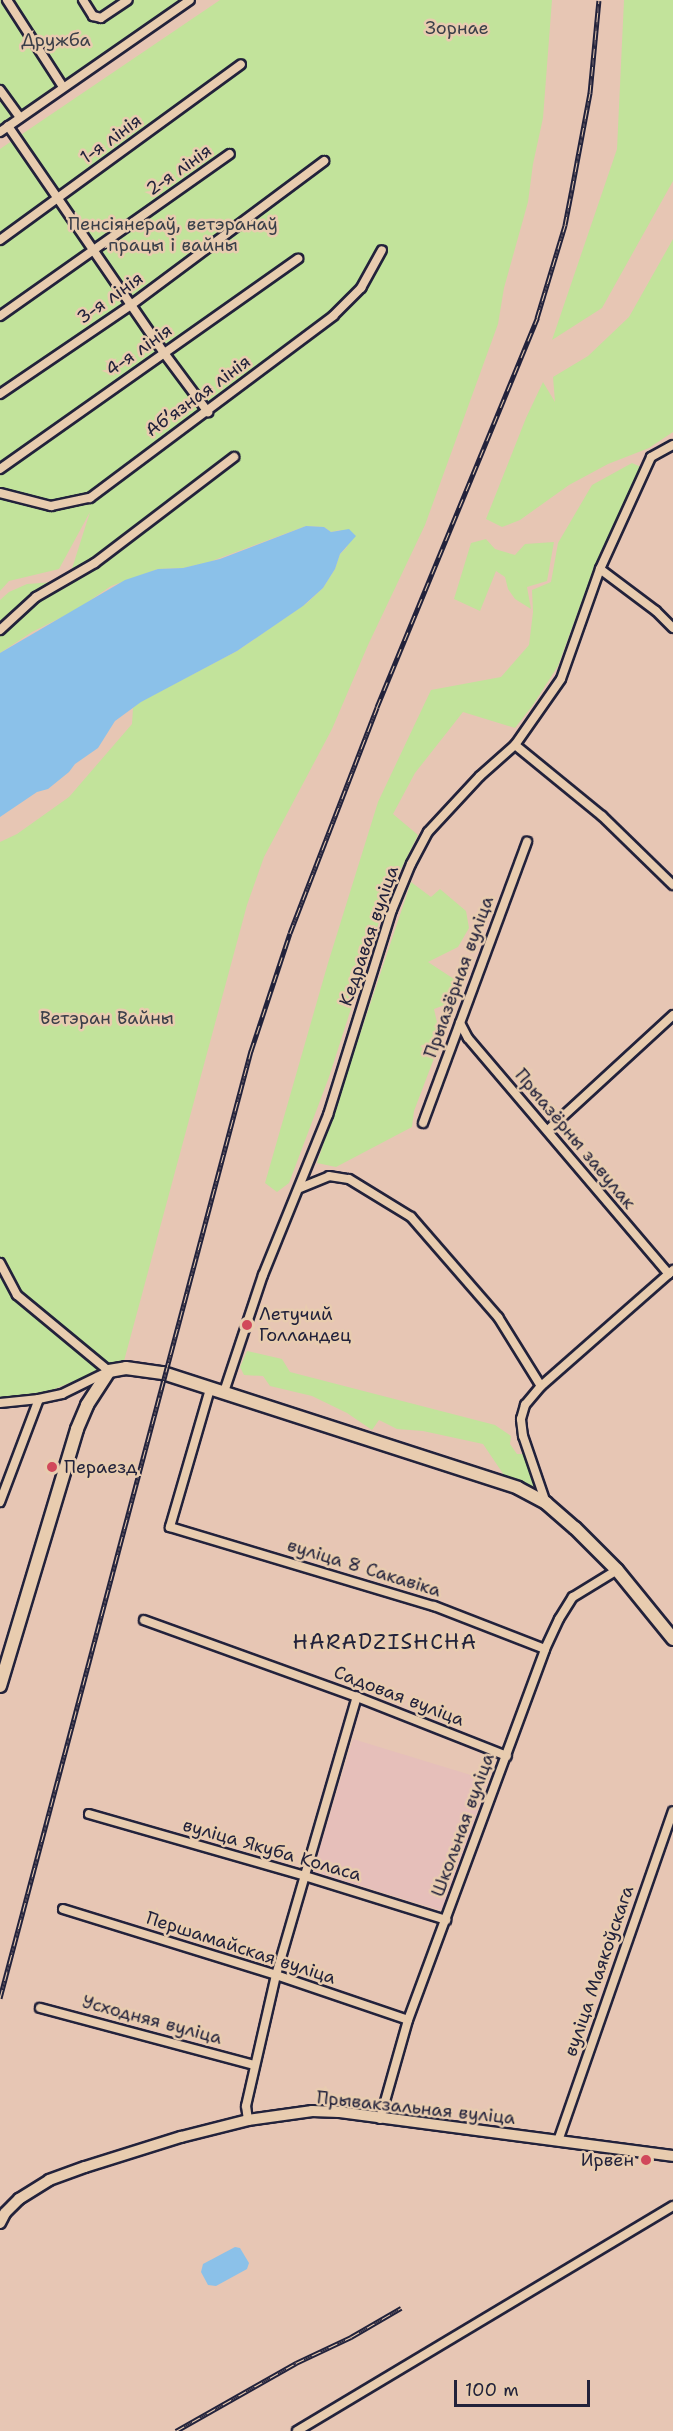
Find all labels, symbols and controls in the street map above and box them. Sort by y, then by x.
park label: Зорнае [425,17,489,39]
park label: Дружба [21,29,91,51]
street label: 1-я лінія [76,110,146,168]
street label: 2-я лінія [142,140,216,200]
park label: Пенсіянераў, ветэранаў працы і вайны [68,214,278,256]
street label: 3-я лінія [73,267,147,329]
street label: 4-я лінія [102,319,176,381]
street label: Абʼязная лінія [141,351,255,441]
street label: Кедравая вуліца [335,863,403,1009]
street label: Прыазёрная вуліца [420,893,498,1061]
park label: Ветэран Вайны [40,1007,174,1029]
street label: Прыазёрны завулак [510,1065,640,1213]
place label: Летучий Голландец [259,1304,351,1346]
marker: Летучий Голландец [240,1318,254,1332]
place label: Пераезд [64,1456,138,1478]
marker: Пераезд [45,1460,59,1474]
street label: вуліца 8 Сакавіка [285,1534,443,1602]
district label: HARADZISHCHA [293,1629,477,1655]
street label: Садовая вуліца [331,1661,467,1731]
street label: Школьная вуліца [427,1750,499,1900]
street label: вуліца Якуба Коласа [180,1814,364,1886]
street label: вуліца Маякоўскага [560,1883,638,2059]
street label: Першамайская вуліца [143,1907,339,1989]
street label: Усходняя вуліца [80,1991,224,2049]
street label: Прывакзальная вуліца [316,2087,516,2129]
place label: Ирвен [581,2149,634,2171]
marker: Ирвен [639,2153,653,2167]
scale bar [457,2368,594,2406]
text: 100 m [465,2378,519,2402]

